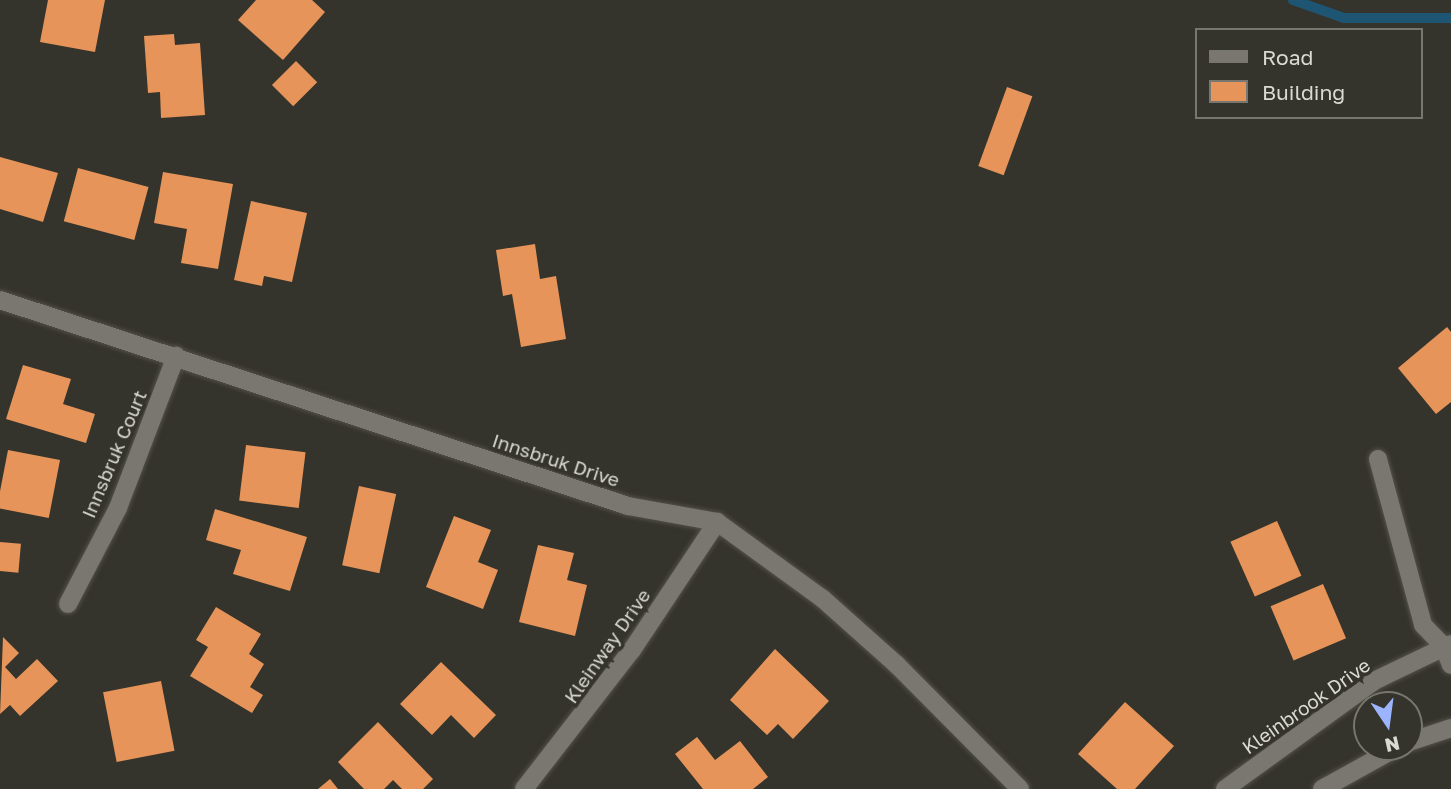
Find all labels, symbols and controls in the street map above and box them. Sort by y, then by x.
legend [1196,28,1423,119]
text: Road [1262,44,1313,70]
text: Building [1262,79,1345,105]
street label: Innsbruk Court [77,387,151,521]
street label: Innsbruk Drive [489,429,623,491]
street label: Kleinway Drive [559,584,655,708]
street label: Kleinbrook Drive [1238,653,1374,759]
north arrow [1353,691,1423,761]
text: N [1383,732,1402,758]

